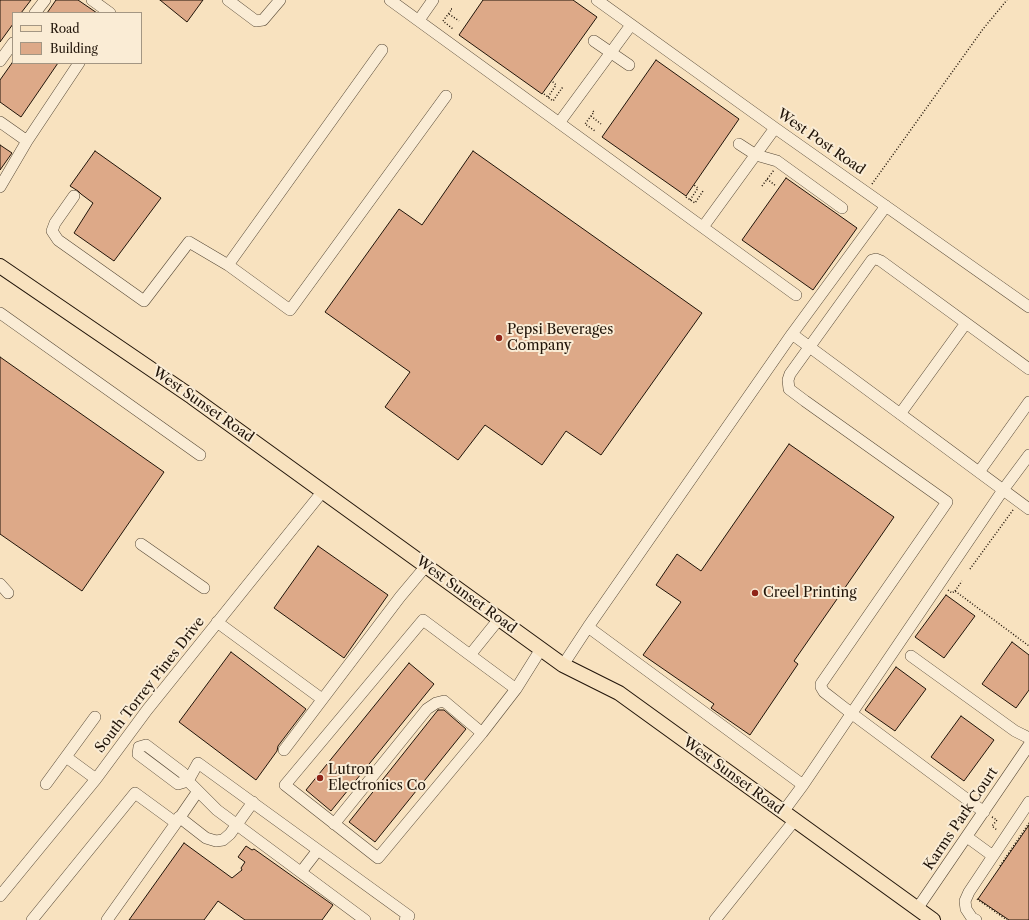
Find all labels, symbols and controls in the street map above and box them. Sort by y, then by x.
legend [12,12,142,64]
text: Road [50,21,80,36]
text: Building [50,41,98,56]
street label: West Post Road [774,105,868,179]
place label: Pepsi Beverages Company [507,322,613,354]
marker: Pepsi Beverages Company [494,333,504,343]
street label: West Sunset Road [149,364,257,446]
street label: West Sunset Road [413,553,519,637]
place label: Creel Printing [763,585,857,601]
marker: Creel Printing [750,588,760,598]
street label: South Torrey Pines Drive [92,614,208,756]
street label: West Sunset Road [680,734,786,818]
place label: Lutron Electronics Co [328,762,426,794]
street label: Karms Park Court [920,765,1002,873]
marker: Lutron Electronics Co [315,773,325,783]

